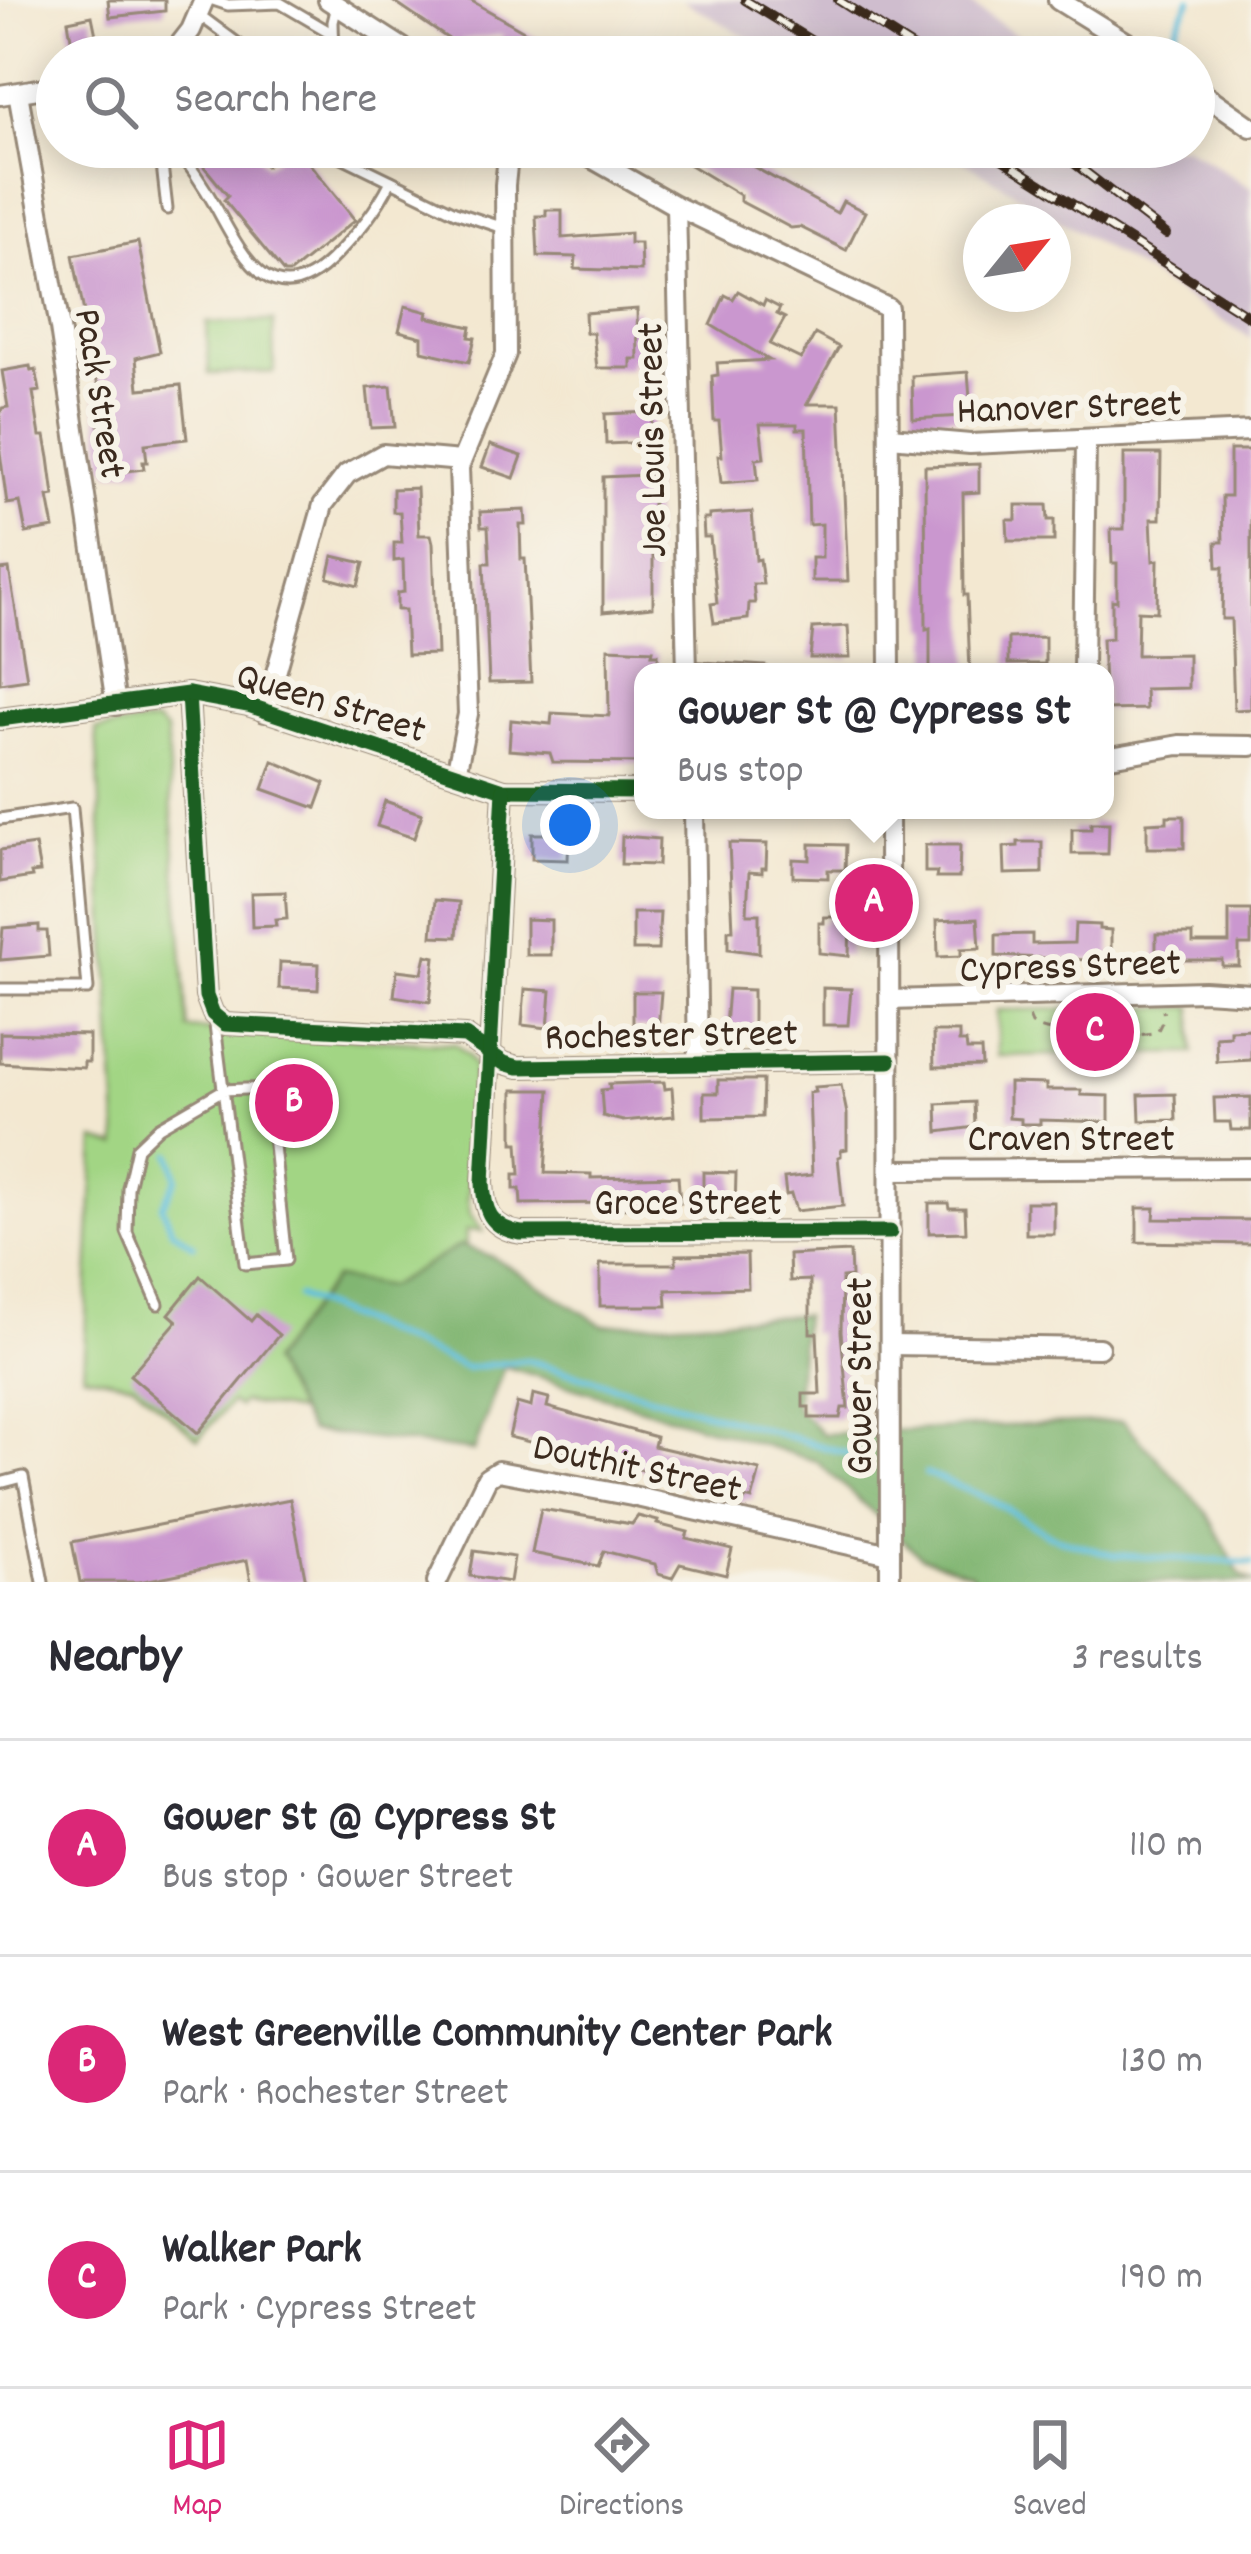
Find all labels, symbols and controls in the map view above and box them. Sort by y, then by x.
search box [36,36,1215,168]
icon: search [78,69,144,135]
text: Search here [174,70,377,134]
north arrow [963,204,1071,312]
street label: Pack Street [56,305,137,483]
street label: Joe Louis Street [626,322,685,558]
street label: Hanover Street [956,379,1183,442]
street label: Queen Street [229,651,432,761]
popup [634,663,1114,819]
text: Gower St @ Cypress St [677,682,1071,746]
text: Bus stop [677,746,804,801]
your location [540,795,600,855]
pin: A [835,858,913,948]
street label: Cypress Street [959,938,1182,1001]
pin: C [1056,987,1134,1077]
street label: Rochester Street [544,1009,798,1068]
pin: B [255,1058,333,1148]
street label: Craven Street [967,1115,1175,1170]
street label: Groce Street [594,1179,782,1234]
street label: Gower Street [836,1277,891,1475]
street label: Douthit Street [527,1422,746,1520]
text: Nearby [48,1624,181,1696]
text: 3 results [1072,1633,1203,1688]
text: Gower St @ Cypress St [162,1788,556,1852]
text: A [76,1820,98,1875]
text: 110 m [1129,1820,1203,1875]
text: Bus stop · Gower Street [162,1852,513,1907]
text: West Greenville Community Center Park [162,2004,832,2068]
text: B [78,2036,96,2091]
text: 130 m [1120,2036,1203,2091]
text: Park · Rochester Street [162,2068,508,2123]
text: Walker Park [162,2220,362,2284]
text: C [77,2252,97,2307]
text: 190 m [1120,2252,1203,2307]
text: Park · Cypress Street [162,2284,476,2339]
tab: Map [164,2412,230,2531]
tab: Directions [559,2412,684,2531]
tab: Saved [1013,2412,1087,2531]

